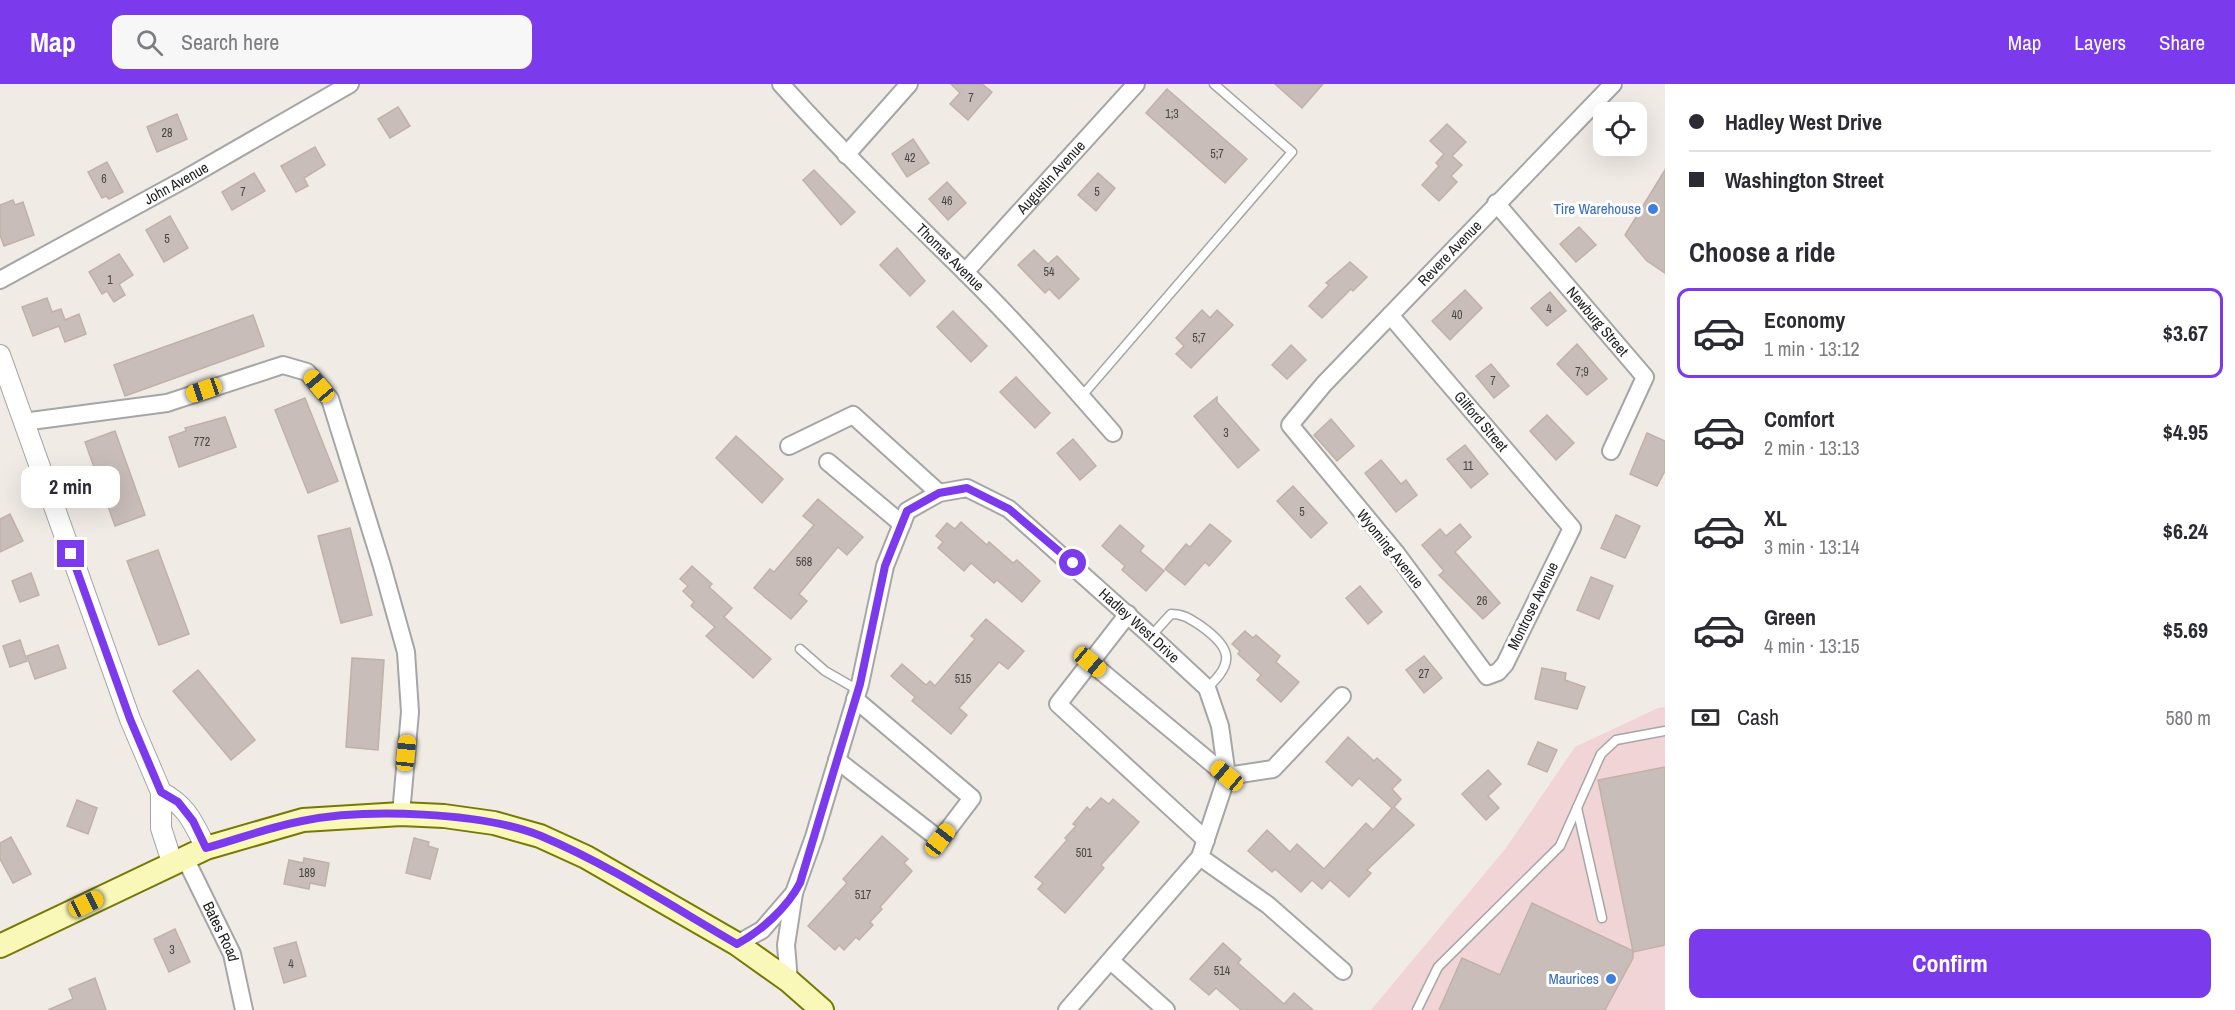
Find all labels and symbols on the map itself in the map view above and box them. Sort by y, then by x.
house number: 7 [968,90,974,106]
house number: 1;3 [1165,106,1179,122]
house number: 28 [162,125,172,141]
street label: Augustin Avenue [1011,135,1090,219]
house number: 5;7 [1210,146,1224,162]
house number: 42 [905,150,915,166]
street label: John Avenue [140,157,212,209]
house number: 6 [101,171,107,187]
house number: 7 [240,184,246,200]
house number: 5 [1094,184,1100,200]
house number: 46 [942,193,952,209]
place label: Tire Warehouse [1554,198,1641,219]
marker: Tire Warehouse [1646,202,1660,216]
street label: Revere Avenue [1413,215,1486,291]
street label: Thomas Avenue [911,218,989,296]
house number: 5 [164,231,170,247]
house number: 54 [1044,264,1055,280]
house number: 1 [107,272,113,288]
street label: Newburg Street [1562,282,1634,361]
house number: 4 [1546,301,1552,317]
house number: 40 [1452,307,1462,323]
house number: 5;7 [1192,330,1206,346]
house number: 7;9 [1575,364,1589,380]
car [301,366,337,406]
house number: 7 [1490,373,1496,389]
car [184,376,224,404]
street label: Gilford Street [1450,386,1513,456]
house number: 3 [1223,425,1229,441]
house number: 772 [194,434,210,450]
house number: 11 [1463,458,1474,474]
callout: 2 min [22,467,121,509]
house number: 5 [1299,504,1305,520]
street label: Wyoming Avenue [1352,505,1429,593]
route end [57,540,84,567]
route start [1059,549,1086,576]
house number: 568 [796,554,812,570]
street label: Montrose Avenue [1502,558,1563,653]
street label: Hadley West Drive [1094,583,1185,668]
house number: 26 [1477,593,1487,609]
car [1070,644,1110,680]
house number: 27 [1419,666,1430,682]
house number: 515 [955,671,972,687]
car [395,734,417,772]
car [1207,758,1247,794]
car [922,820,958,860]
house number: 501 [1076,845,1093,861]
house number: 189 [299,865,315,881]
house number: 517 [855,887,872,903]
car [66,888,106,920]
street label: Bates Road [198,898,244,963]
house number: 3 [169,942,175,958]
house number: 4 [288,956,294,972]
house number: 514 [1214,963,1231,979]
place label: Maurices [1548,968,1599,989]
marker: Maurices [1604,972,1618,986]

